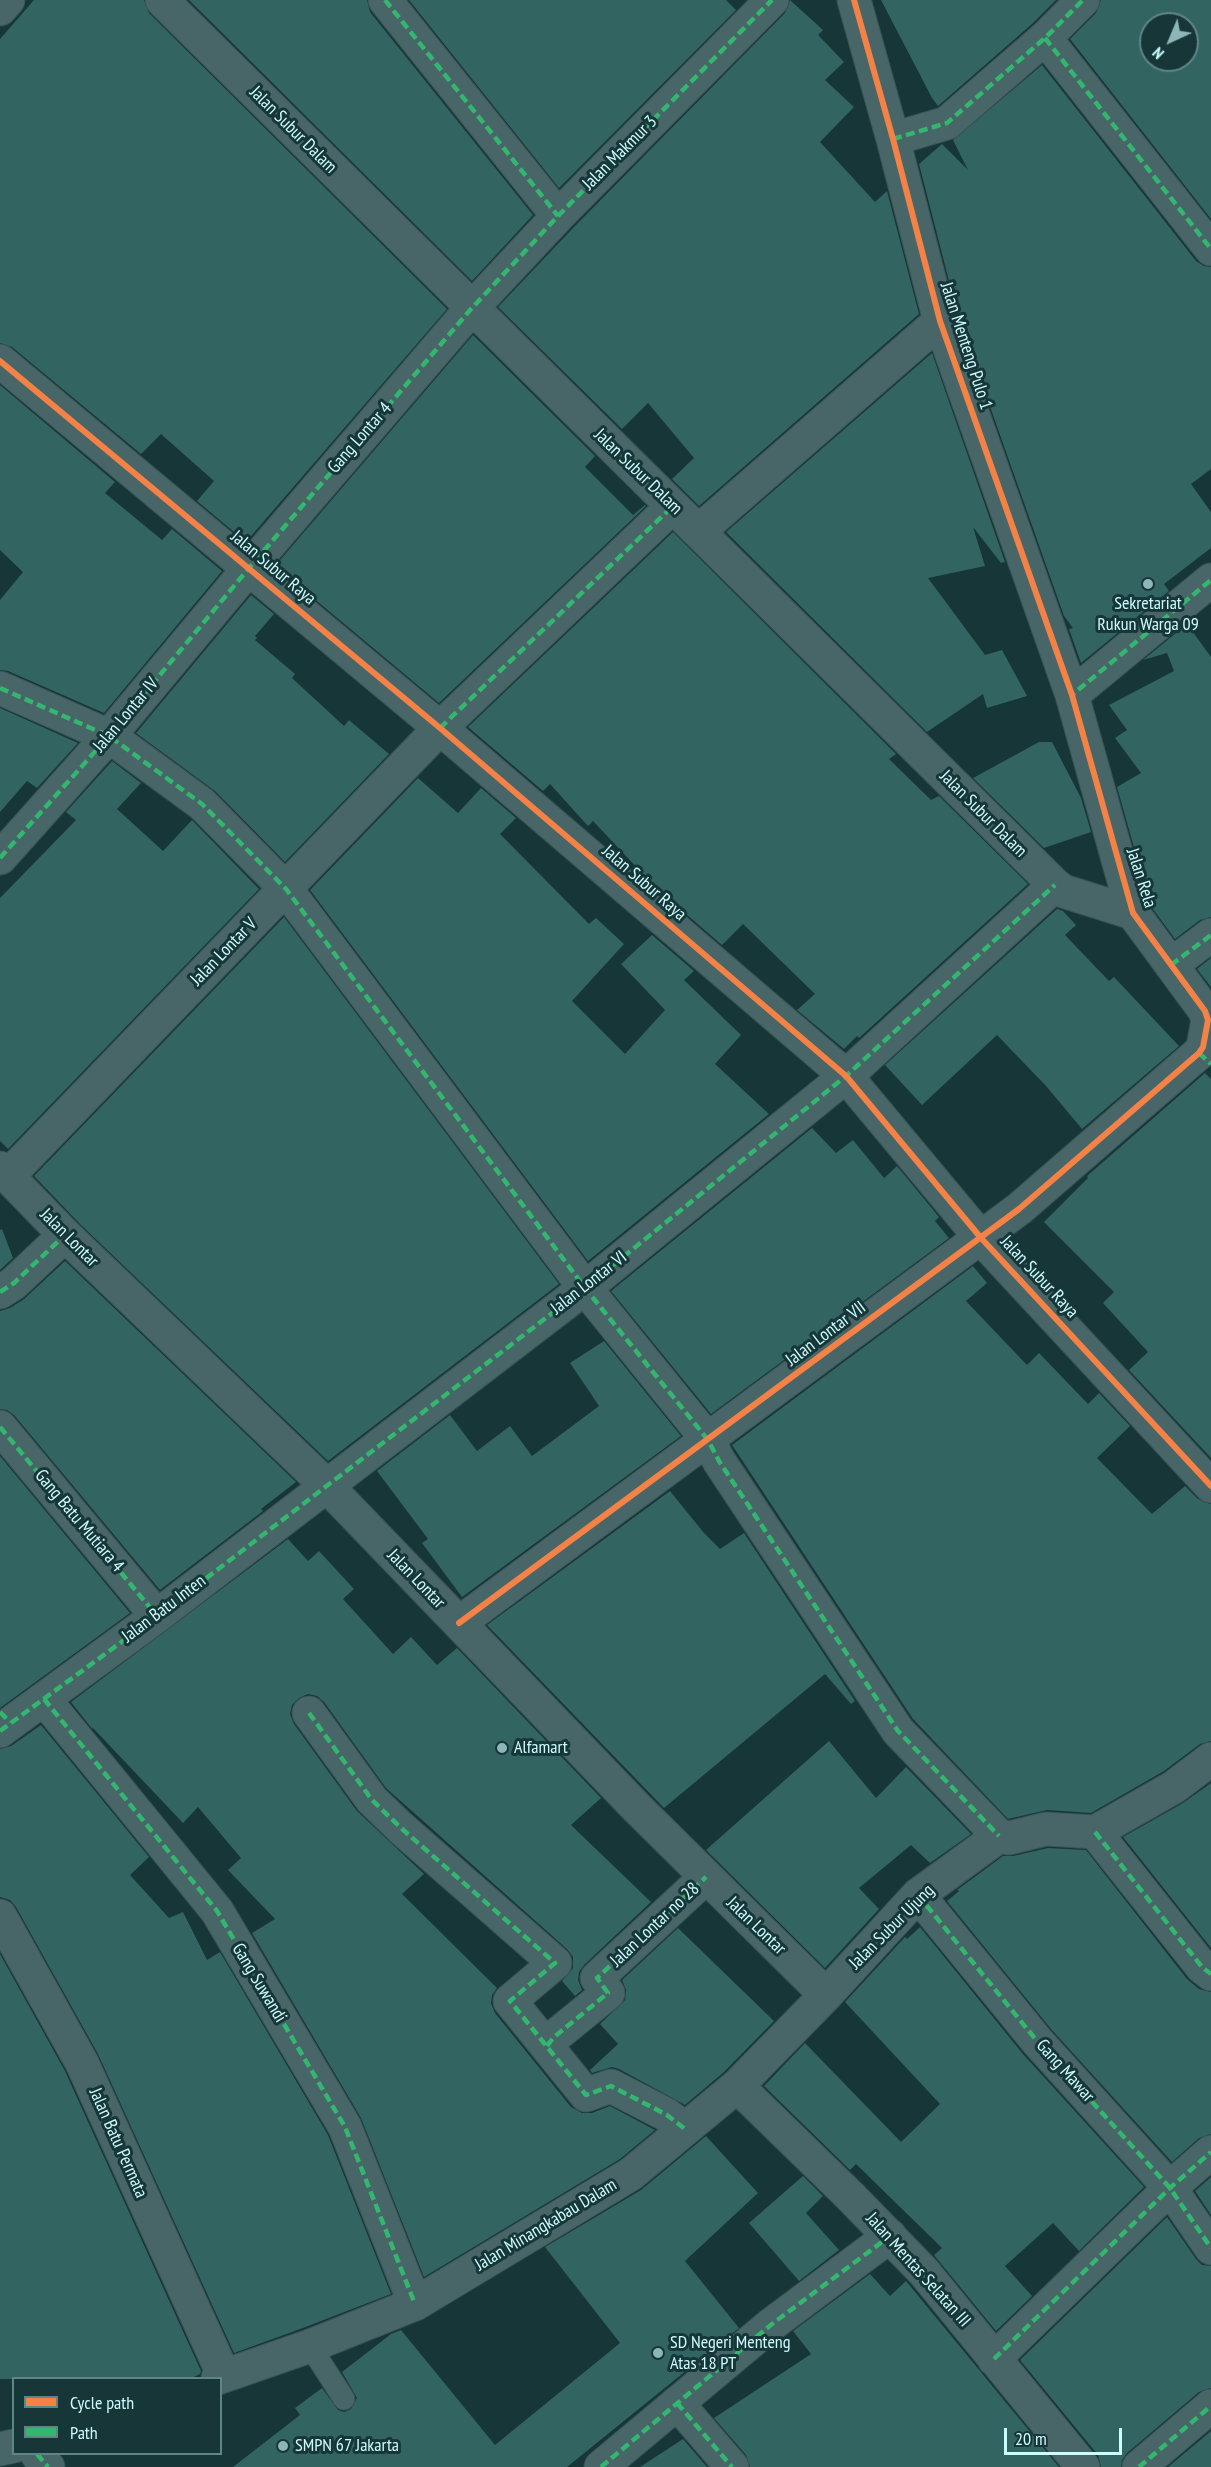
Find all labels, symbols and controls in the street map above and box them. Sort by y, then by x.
north arrow [1139,12,1199,72]
text: N [1148,43,1168,64]
street label: Jalan Subur Dalam [245,82,341,178]
street label: Jalan Makmur 3 [578,111,662,195]
street label: Jalan Menteng Pulo 1 [935,280,997,412]
street label: Gang Lontar 4 [323,398,397,478]
street label: Jalan Subur Dalam [589,425,687,519]
street label: Jalan Subur Raya [226,526,320,610]
marker: Sekretariat Rukun Warga 09 [1141,577,1155,591]
place label: Sekretariat Rukun Warga 09 [1097,593,1199,636]
street label: Jalan Lontar IV [89,673,163,757]
street label: Jalan Subur Dalam [935,766,1031,862]
street label: Jalan Subur Raya [598,841,690,925]
street label: Jalan Rela [1121,845,1161,911]
street label: Jalan Lontar V [186,913,262,991]
street label: Jalan Lontar [35,1204,103,1272]
street label: Jalan Subur Raya [996,1231,1082,1323]
street label: Jalan Lontar VI [547,1247,631,1319]
street label: Jalan Lontar VII [782,1297,870,1371]
street label: Gang Batu Mutiara 4 [30,1465,128,1577]
street label: Jalan Lontar [382,1545,450,1613]
street label: Jalan Batu Inten [118,1571,210,1647]
place label: Alfamart [514,1737,568,1759]
marker: Alfamart [495,1741,509,1755]
street label: Jalan Lontar no 28 [606,1878,704,1972]
street label: Jalan Subur Ujung [845,1880,939,1974]
street label: Jalan Lontar [722,1892,790,1960]
street label: Gang Suwandi [227,1940,291,2026]
street label: Gang Mawar [1031,2035,1099,2107]
street label: Jalan Batu Permata [84,2085,152,2201]
street label: Jalan Minangkabau Dalam [471,2174,621,2276]
street label: Jalan Mentas Selatan III [861,2208,975,2332]
place label: SD Negeri Menteng Atas 18 PT [670,2332,791,2374]
marker: SD Negeri Menteng Atas 18 PT [651,2346,665,2360]
legend [12,2377,222,2455]
text: Cycle path [70,2391,134,2414]
scale bar [1007,2416,1126,2454]
text: Path [70,2421,98,2444]
text: 20 m [1015,2427,1047,2450]
place label: SMPN 67 Jakarta [295,2435,399,2457]
marker: SMPN 67 Jakarta [276,2439,290,2453]

